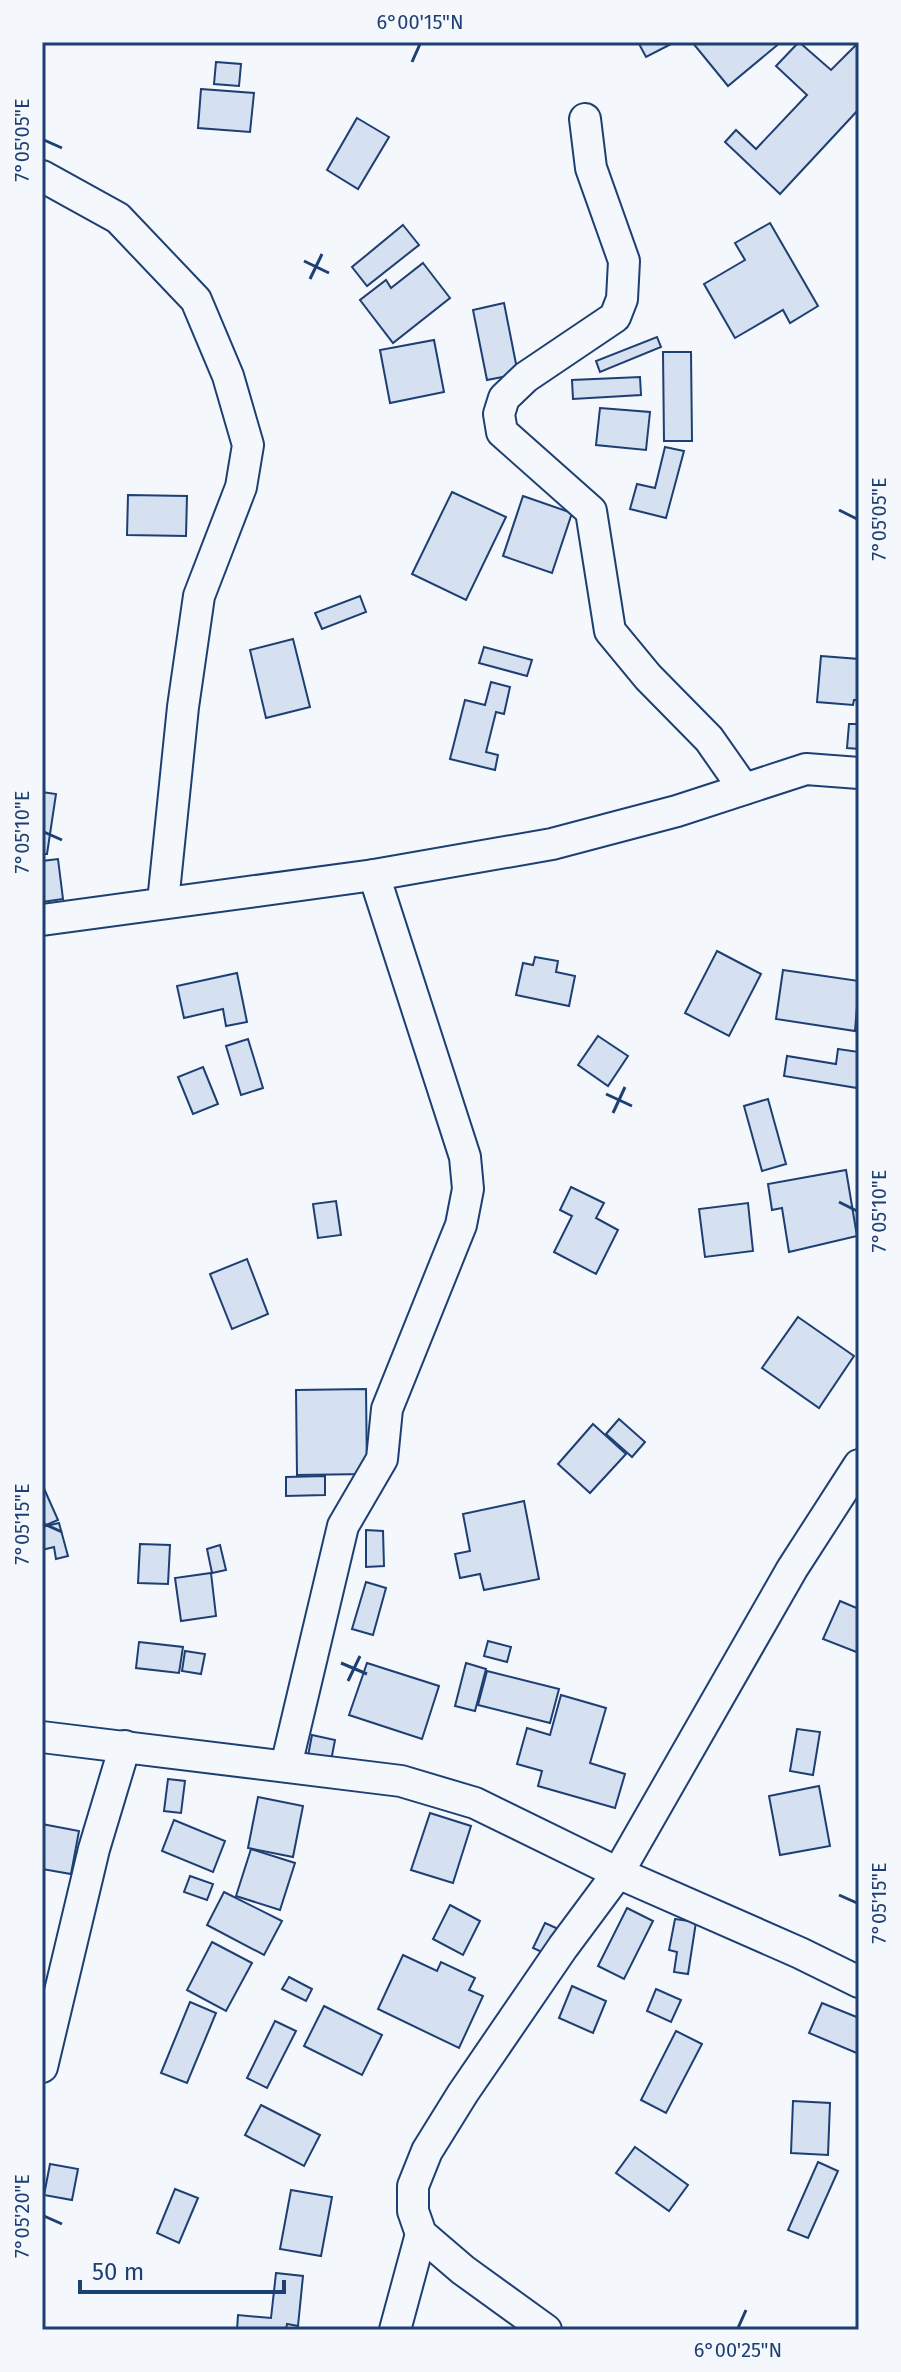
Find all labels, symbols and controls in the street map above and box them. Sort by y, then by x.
text: 6°00'15"N [376,10,464,34]
text: 7°05'05"E [10,98,34,182]
text: 7°05'05"E [867,477,891,561]
text: 7°05'10"E [10,791,34,873]
text: 7°05'10"E [867,1170,891,1252]
text: 7°05'15"E [10,1483,34,1565]
text: 7°05'15"E [867,1862,891,1944]
text: 7°05'20"E [10,2174,34,2258]
scale bar [80,2244,284,2294]
text: 50 m [92,2258,144,2286]
text: 6°00'25"N [694,2338,782,2362]

